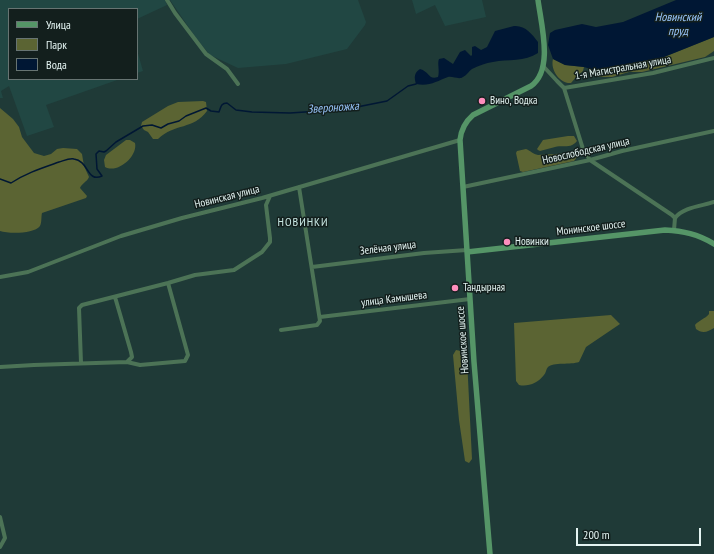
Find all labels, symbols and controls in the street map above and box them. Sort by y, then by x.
legend [8,8,138,80]
water label: Новинский пруд [655,11,701,39]
text: Улица [46,17,71,32]
text: Парк [46,37,67,52]
street label: 1-я Магистральная улица [574,53,672,83]
text: Вода [46,57,67,72]
place label: Вино, Водка [490,94,537,108]
marker: Вино, Водка [477,96,487,106]
water label: Звероножка [307,99,359,117]
street label: Новослободская улица [541,135,631,167]
street label: Новинская улица [193,183,261,211]
district label: НОВИНКИ [277,216,329,230]
street label: Монинское шоссе [556,217,626,239]
place label: Новинки [515,235,549,249]
marker: Новинки [502,237,512,247]
street label: Зелёная улица [359,238,417,258]
place label: Тандырная [463,281,505,295]
marker: Тандырная [450,283,460,293]
street label: улица Камышева [360,288,428,310]
street label: Новинское шоссе [454,306,472,374]
scale bar [578,520,703,546]
text: 200 m [583,527,610,542]

